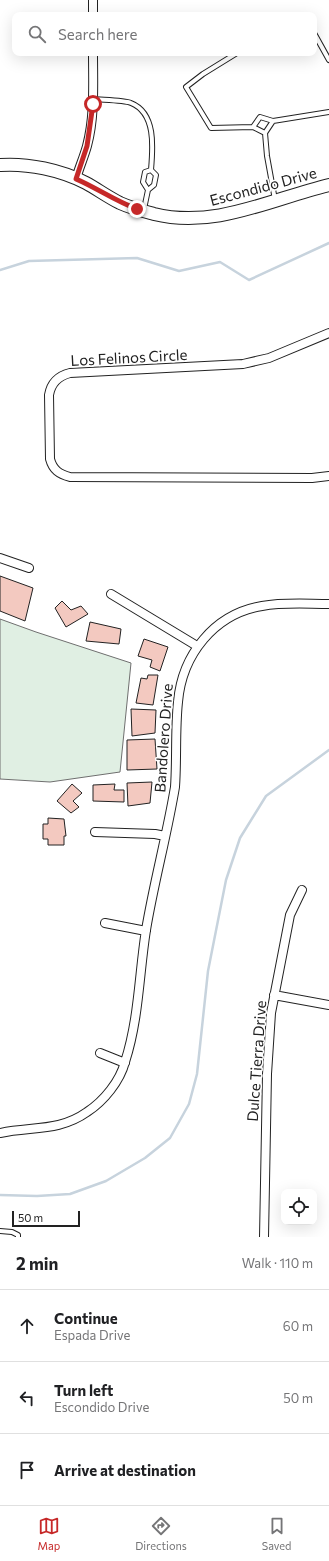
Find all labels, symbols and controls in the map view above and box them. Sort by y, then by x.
search box [12,12,317,56]
icon: search [26,23,48,45]
text: Search here [58,25,137,43]
route start [84,95,102,113]
street label: Escondido Drive [208,163,318,209]
route end [128,200,146,218]
street label: Los Felinos Circle [70,345,188,369]
street label: Bandolero Drive [150,683,176,793]
street label: Dulce Tierra Drive [243,1000,269,1122]
map controls [281,1189,317,1225]
button: locate [281,1189,317,1225]
scale bar [12,1209,80,1228]
text: 50 m [18,1211,43,1224]
text: 2 min [16,1253,58,1274]
text: Walk · 110 m [242,1255,313,1271]
text: Continue [54,1309,118,1327]
icon: ahead [16,1315,38,1337]
text: 60 m [283,1318,313,1334]
text: Espada Drive [54,1327,130,1343]
text: Turn left [54,1381,113,1399]
icon: left [16,1387,38,1409]
text: 50 m [283,1390,313,1406]
text: Escondido Drive [54,1399,149,1415]
icon: arrive [16,1459,38,1481]
text: Arrive at destination [54,1461,196,1479]
tab: Map [38,1515,60,1552]
tab: Directions [135,1515,187,1552]
tab: Saved [262,1515,291,1552]

